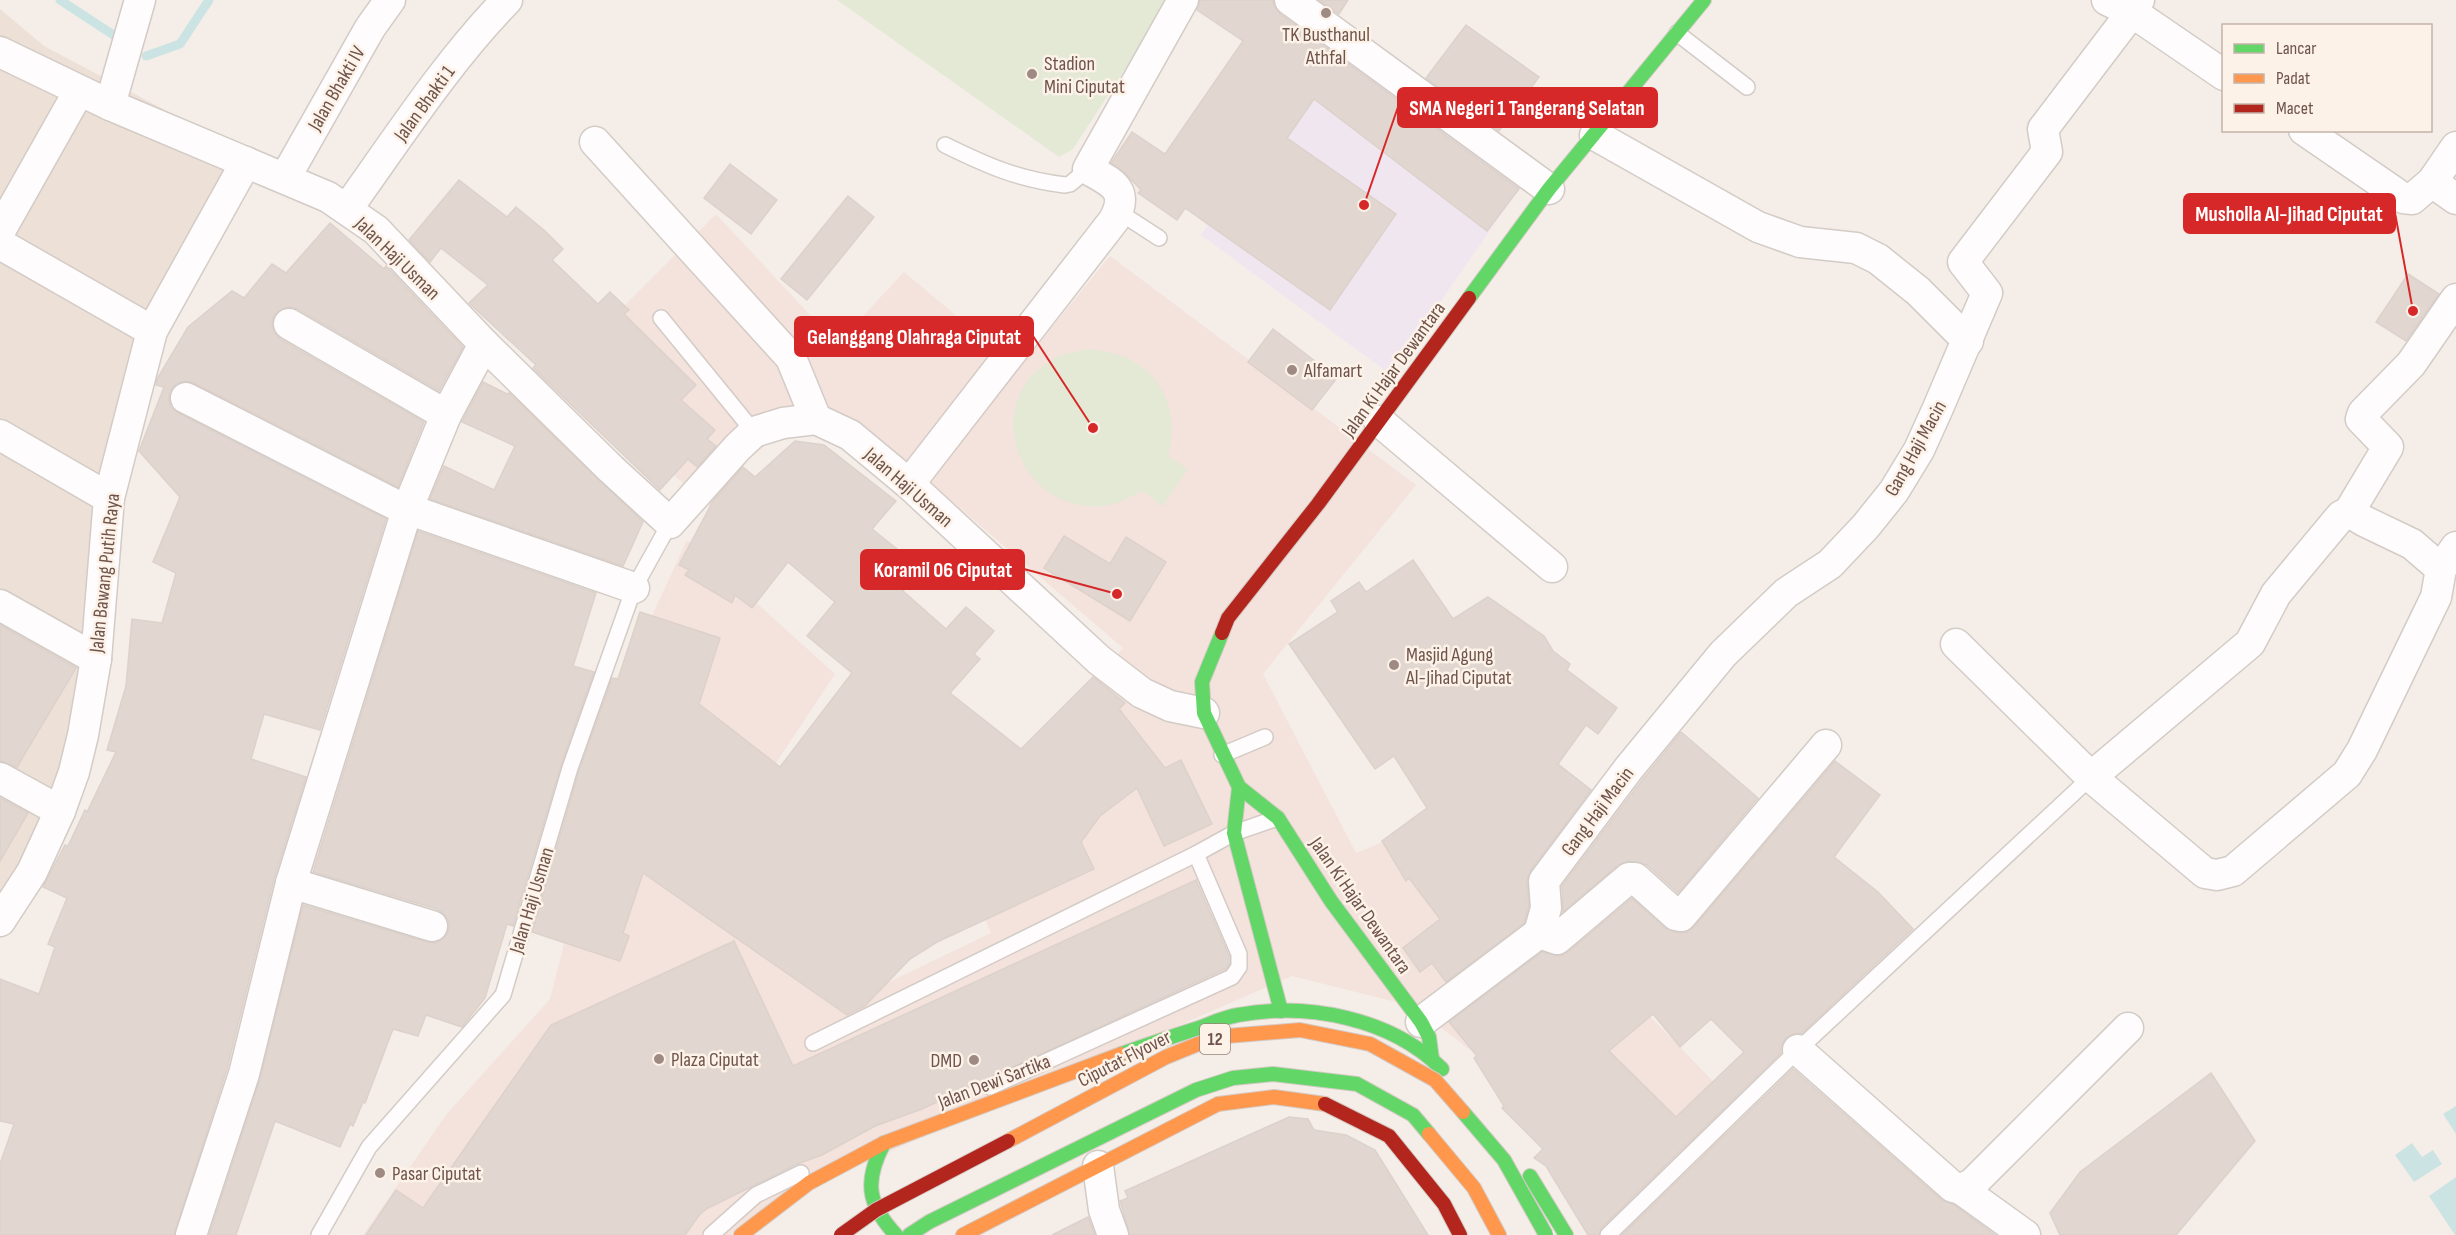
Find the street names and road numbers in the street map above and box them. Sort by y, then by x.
street label: Jalan Bhakti IV [303,42,371,136]
street label: Jalan Bhakti 1 [389,61,460,147]
street label: Jalan Haji Usman [349,211,445,305]
street label: Jalan Ki Hajar Dewantara [1336,297,1451,443]
street label: Gang Haji Macin [1880,397,1952,500]
street label: Jalan Haji Usman [858,442,958,533]
street label: Jalan Bawang Putih Raya [85,492,125,655]
street label: Gang Haji Macin [1556,762,1639,861]
street label: Jalan Ki Hajar Dewantara [1304,832,1416,978]
street label: Jalan Haji Usman [504,844,559,957]
road number: 12 [1200,1024,1230,1054]
street label: Ciputat Flyover [1074,1025,1175,1093]
street label: Jalan Dewi Sartika [934,1050,1054,1115]

